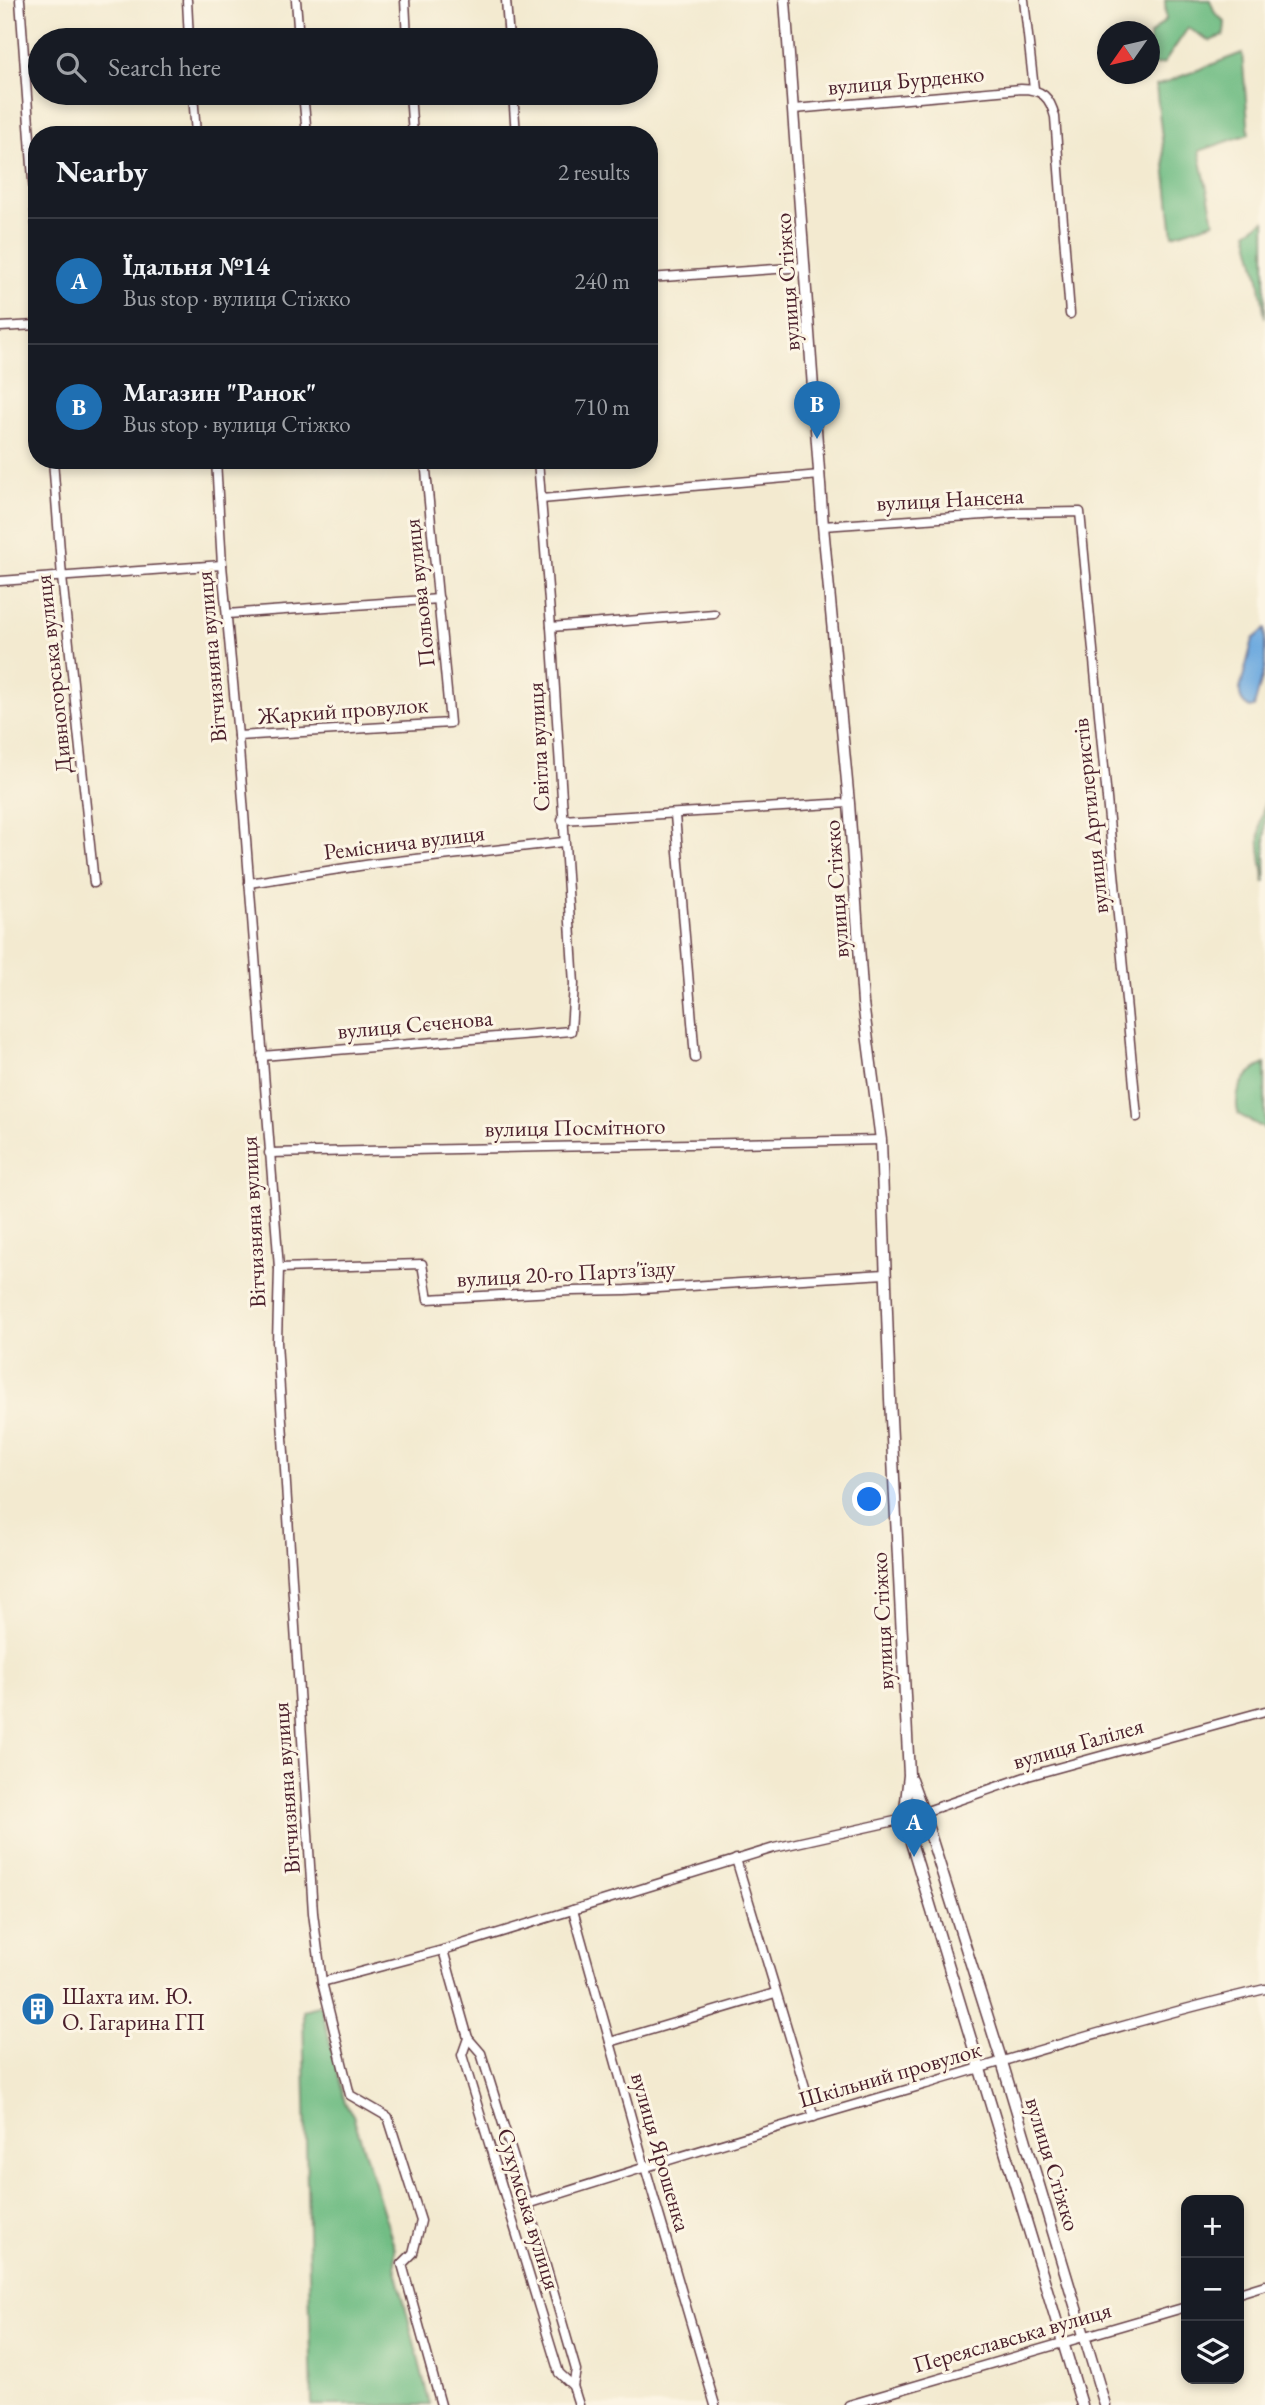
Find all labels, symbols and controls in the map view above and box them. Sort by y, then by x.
north arrow [1097,21,1160,84]
search box [28,28,658,105]
icon: search [52,48,90,86]
text: Search here [108,50,221,84]
street label: вулиця Бурденко [826,58,986,102]
text: Nearby [56,152,148,191]
text: 2 results [558,157,630,187]
street label: вулиця Стіжко [767,212,807,352]
text: Їдальня №14 [123,249,270,283]
text: A [71,266,87,296]
text: 240 m [574,266,630,296]
text: Bus stop · вулиця Стіжко [123,283,351,313]
text: Магазин "Ранок" [123,375,316,409]
pin: B [794,381,840,439]
text: B [72,392,86,422]
text: 710 m [574,392,630,422]
text: Bus stop · вулиця Стіжко [123,409,351,439]
street label: вулиця Нансена [875,480,1025,518]
street label: Польова вулиця [396,517,442,669]
street label: Вітчизняна вулиця [189,570,233,744]
street label: Дивногорська вулиця [28,573,78,775]
street label: Світла вулиця [520,681,556,813]
street label: Жаркий провулок [256,689,429,731]
street label: вулиця Артилеристів [1065,716,1115,915]
street label: Реміснича вулиця [322,817,486,867]
street label: вулиця Стіжко [816,819,856,959]
street label: вулиця Сєченова [336,1002,495,1046]
street label: вулиця Посмітного [484,1110,666,1144]
street label: Вітчизняна вулиця [234,1135,272,1309]
street label: вулиця 20-го Партз'їзду [456,1252,677,1294]
your location [852,1482,886,1516]
street label: вулиця Стіжко [863,1551,901,1691]
street label: Вітчизняна вулиця [265,1701,307,1875]
street label: вулиця Галілея [1009,1710,1147,1776]
pin: A [891,1799,937,1857]
place label: Шахта им. Ю. О. Гагарина ГП [62,1981,205,2037]
building icon: Шахта им. Ю. О. Гагарина ГП [19,1990,57,2028]
street label: Шкільний провулок [795,2034,985,2114]
street label: вулиця Ярошенка [624,2069,698,2236]
street label: вулиця Стіжко [1018,2094,1088,2234]
street label: Сухумська вулиця [490,2125,568,2293]
map controls [1181,2195,1244,2384]
button: + [1181,2195,1244,2258]
button: − [1181,2258,1244,2321]
street label: Переяславська вулиця [910,2294,1114,2380]
button: layers [1181,2321,1244,2384]

